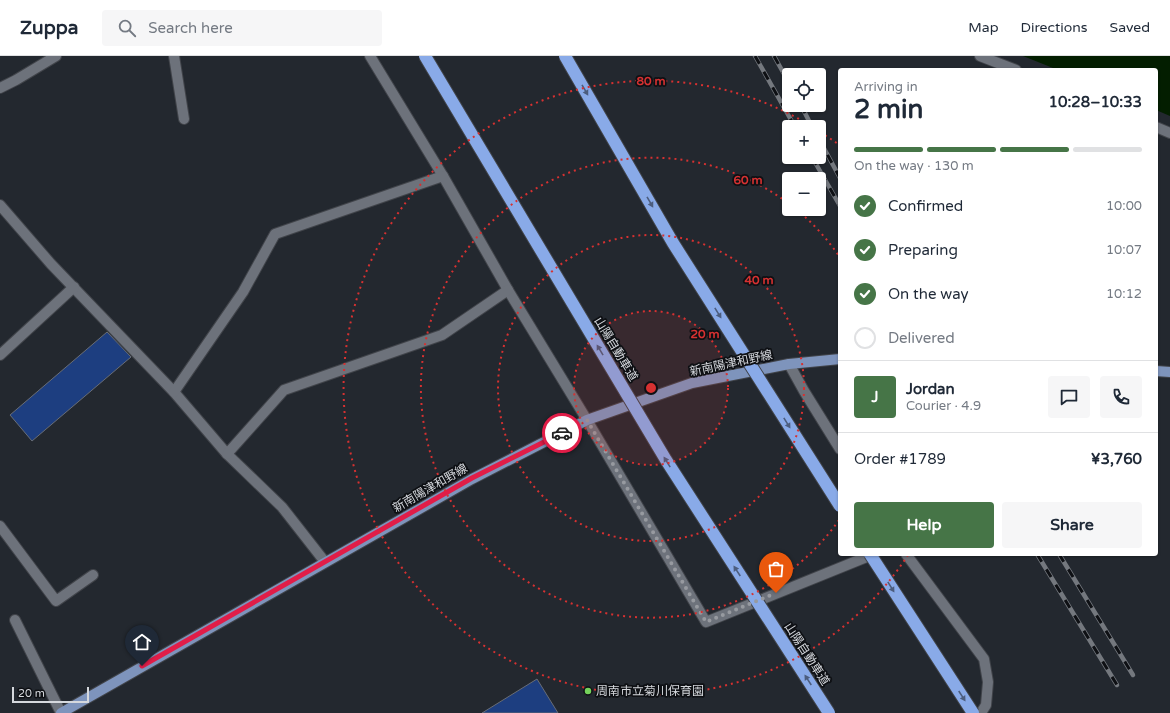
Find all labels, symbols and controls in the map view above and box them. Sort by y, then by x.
search box [102,10,382,46]
text: Zuppa [20,17,78,39]
icon: search [116,17,138,39]
text: Search here [148,19,233,37]
text: Map [968,19,999,36]
text: Directions [1021,19,1088,36]
text: Saved [1110,19,1150,36]
map controls [782,68,826,216]
button: locate [782,68,826,112]
text: 80 m [636,74,666,88]
text: Arriving in [854,79,918,95]
one-way arrow [581,84,588,96]
text: 10:28–10:33 [1049,93,1142,111]
text: 2 min [854,94,923,125]
button: + [782,120,826,164]
text: On the way · 130 m [854,158,974,174]
button: − [782,172,826,216]
text: 60 m [733,173,763,187]
icon: check [854,195,876,217]
one-way arrow [646,196,653,208]
text: Confirmed [888,197,963,215]
text: 10:00 [1106,198,1142,214]
icon: check [854,239,876,261]
text: Preparing [888,241,958,259]
text: 10:07 [1106,242,1142,258]
text: 40 m [744,273,774,287]
icon: check [854,283,876,305]
text: On the way [888,285,968,303]
text: 10:12 [1106,286,1142,302]
one-way arrow [714,307,721,319]
street label: 山陽自動車道 [591,315,641,383]
text: 20 m [690,327,720,341]
text: Delivered [888,329,955,347]
one-way arrow [597,344,604,356]
street label: 新南陽津和野線 [688,347,774,379]
button: chat [1048,376,1090,418]
button: phone [1100,376,1142,418]
text: Jordan [906,380,955,398]
centre of rings [644,381,658,395]
text: J [872,388,879,406]
text: Courier · 4.9 [906,398,981,414]
courier [542,413,582,453]
one-way arrow [784,417,791,429]
icon: car [551,422,573,444]
text: Order #1789 [854,450,946,468]
text: ¥3,760 [1091,450,1142,468]
one-way arrow [663,457,671,467]
street label: 新南陽津和野線 [390,461,470,515]
button: Help [854,502,994,548]
button: Share [1002,502,1142,548]
pin [759,552,793,593]
icon: bag [765,558,787,580]
one-way arrow [733,566,741,576]
one-way arrow [888,581,895,593]
street label: 山陽自動車道 [782,620,832,688]
pin [125,625,159,666]
icon: home [131,631,153,653]
one-way arrow [804,674,811,686]
place label: 周南市立菊川保育園 [596,684,704,698]
scale bar [12,685,89,704]
marker: 周南市立菊川保育園 [583,686,593,696]
text: 20 m [18,687,45,700]
one-way arrow [958,691,966,701]

